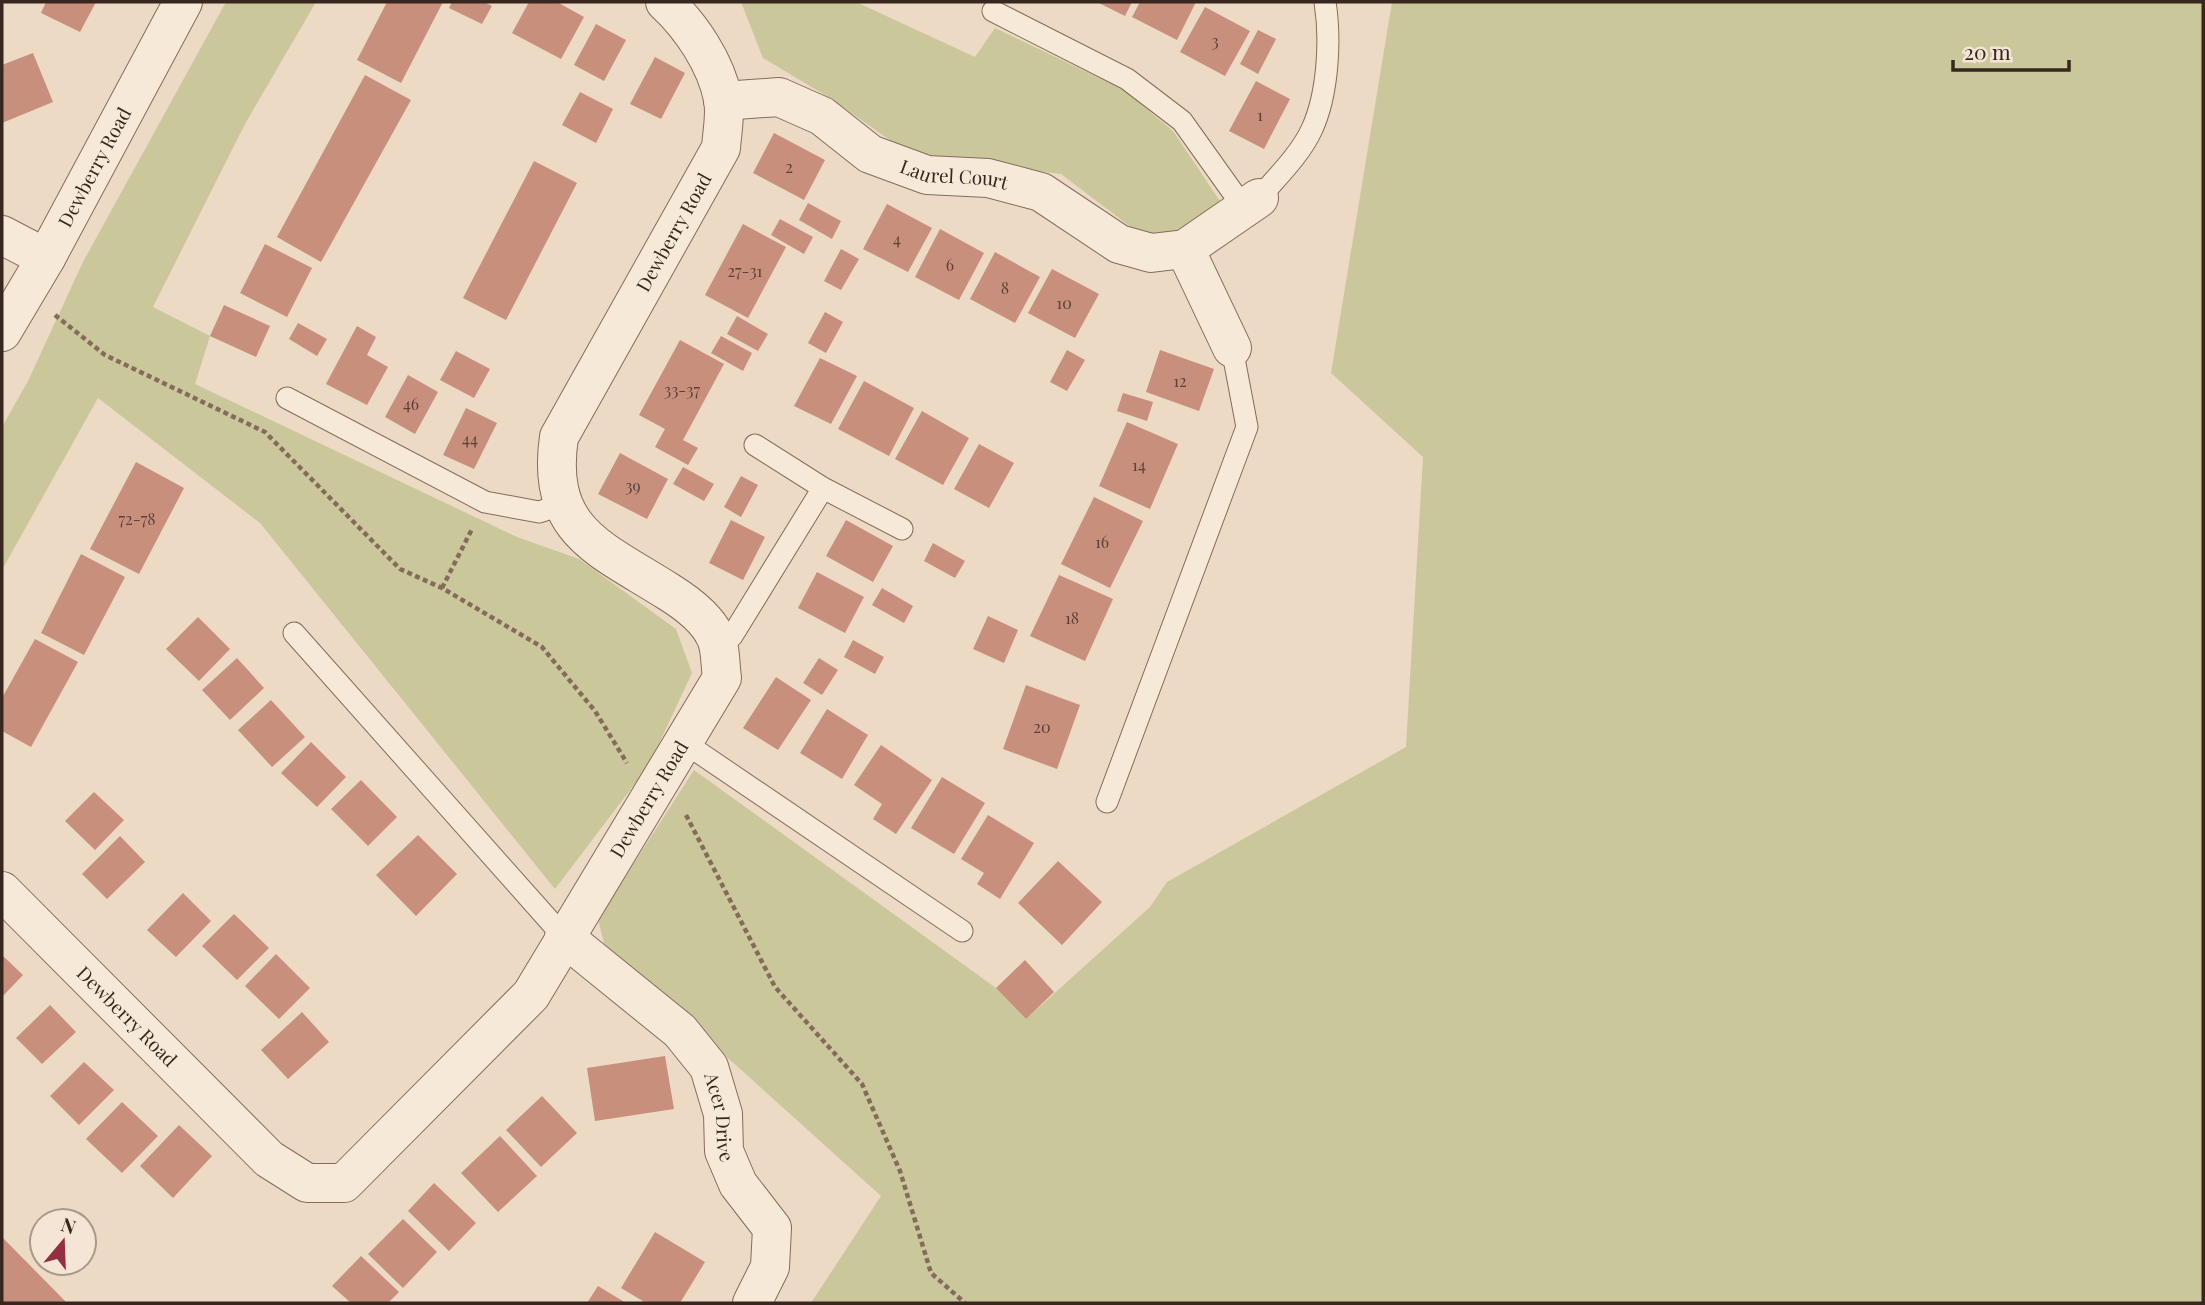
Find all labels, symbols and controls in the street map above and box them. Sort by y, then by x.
scale bar [1953,28,2068,72]
house number: 3 [1211,30,1219,51]
text: 20 m [1964,37,2011,65]
street label: Dewberry Road [51,102,136,231]
house number: 1 [1257,104,1263,125]
street label: Laurel Court [897,152,1012,195]
house number: 2 [785,156,793,177]
street label: Dewberry Road [629,168,716,296]
house number: 4 [893,228,901,249]
house number: 6 [946,254,954,275]
house number: 27-31 [727,260,763,281]
house number: 8 [1001,277,1009,298]
house number: 10 [1056,292,1072,313]
house number: 12 [1173,370,1187,391]
house number: 33-37 [664,379,701,400]
house number: 46 [403,393,419,414]
house number: 44 [462,428,478,449]
house number: 14 [1132,454,1146,475]
house number: 39 [625,475,641,496]
house number: 72-78 [119,508,155,529]
house number: 16 [1095,531,1109,552]
house number: 18 [1065,607,1079,628]
house number: 20 [1033,716,1051,737]
street label: Dewberry Road [603,735,693,862]
street label: Dewberry Road [72,960,184,1072]
street label: Acer Drive [699,1068,741,1165]
north arrow [28,1207,98,1277]
text: N [58,1210,80,1240]

